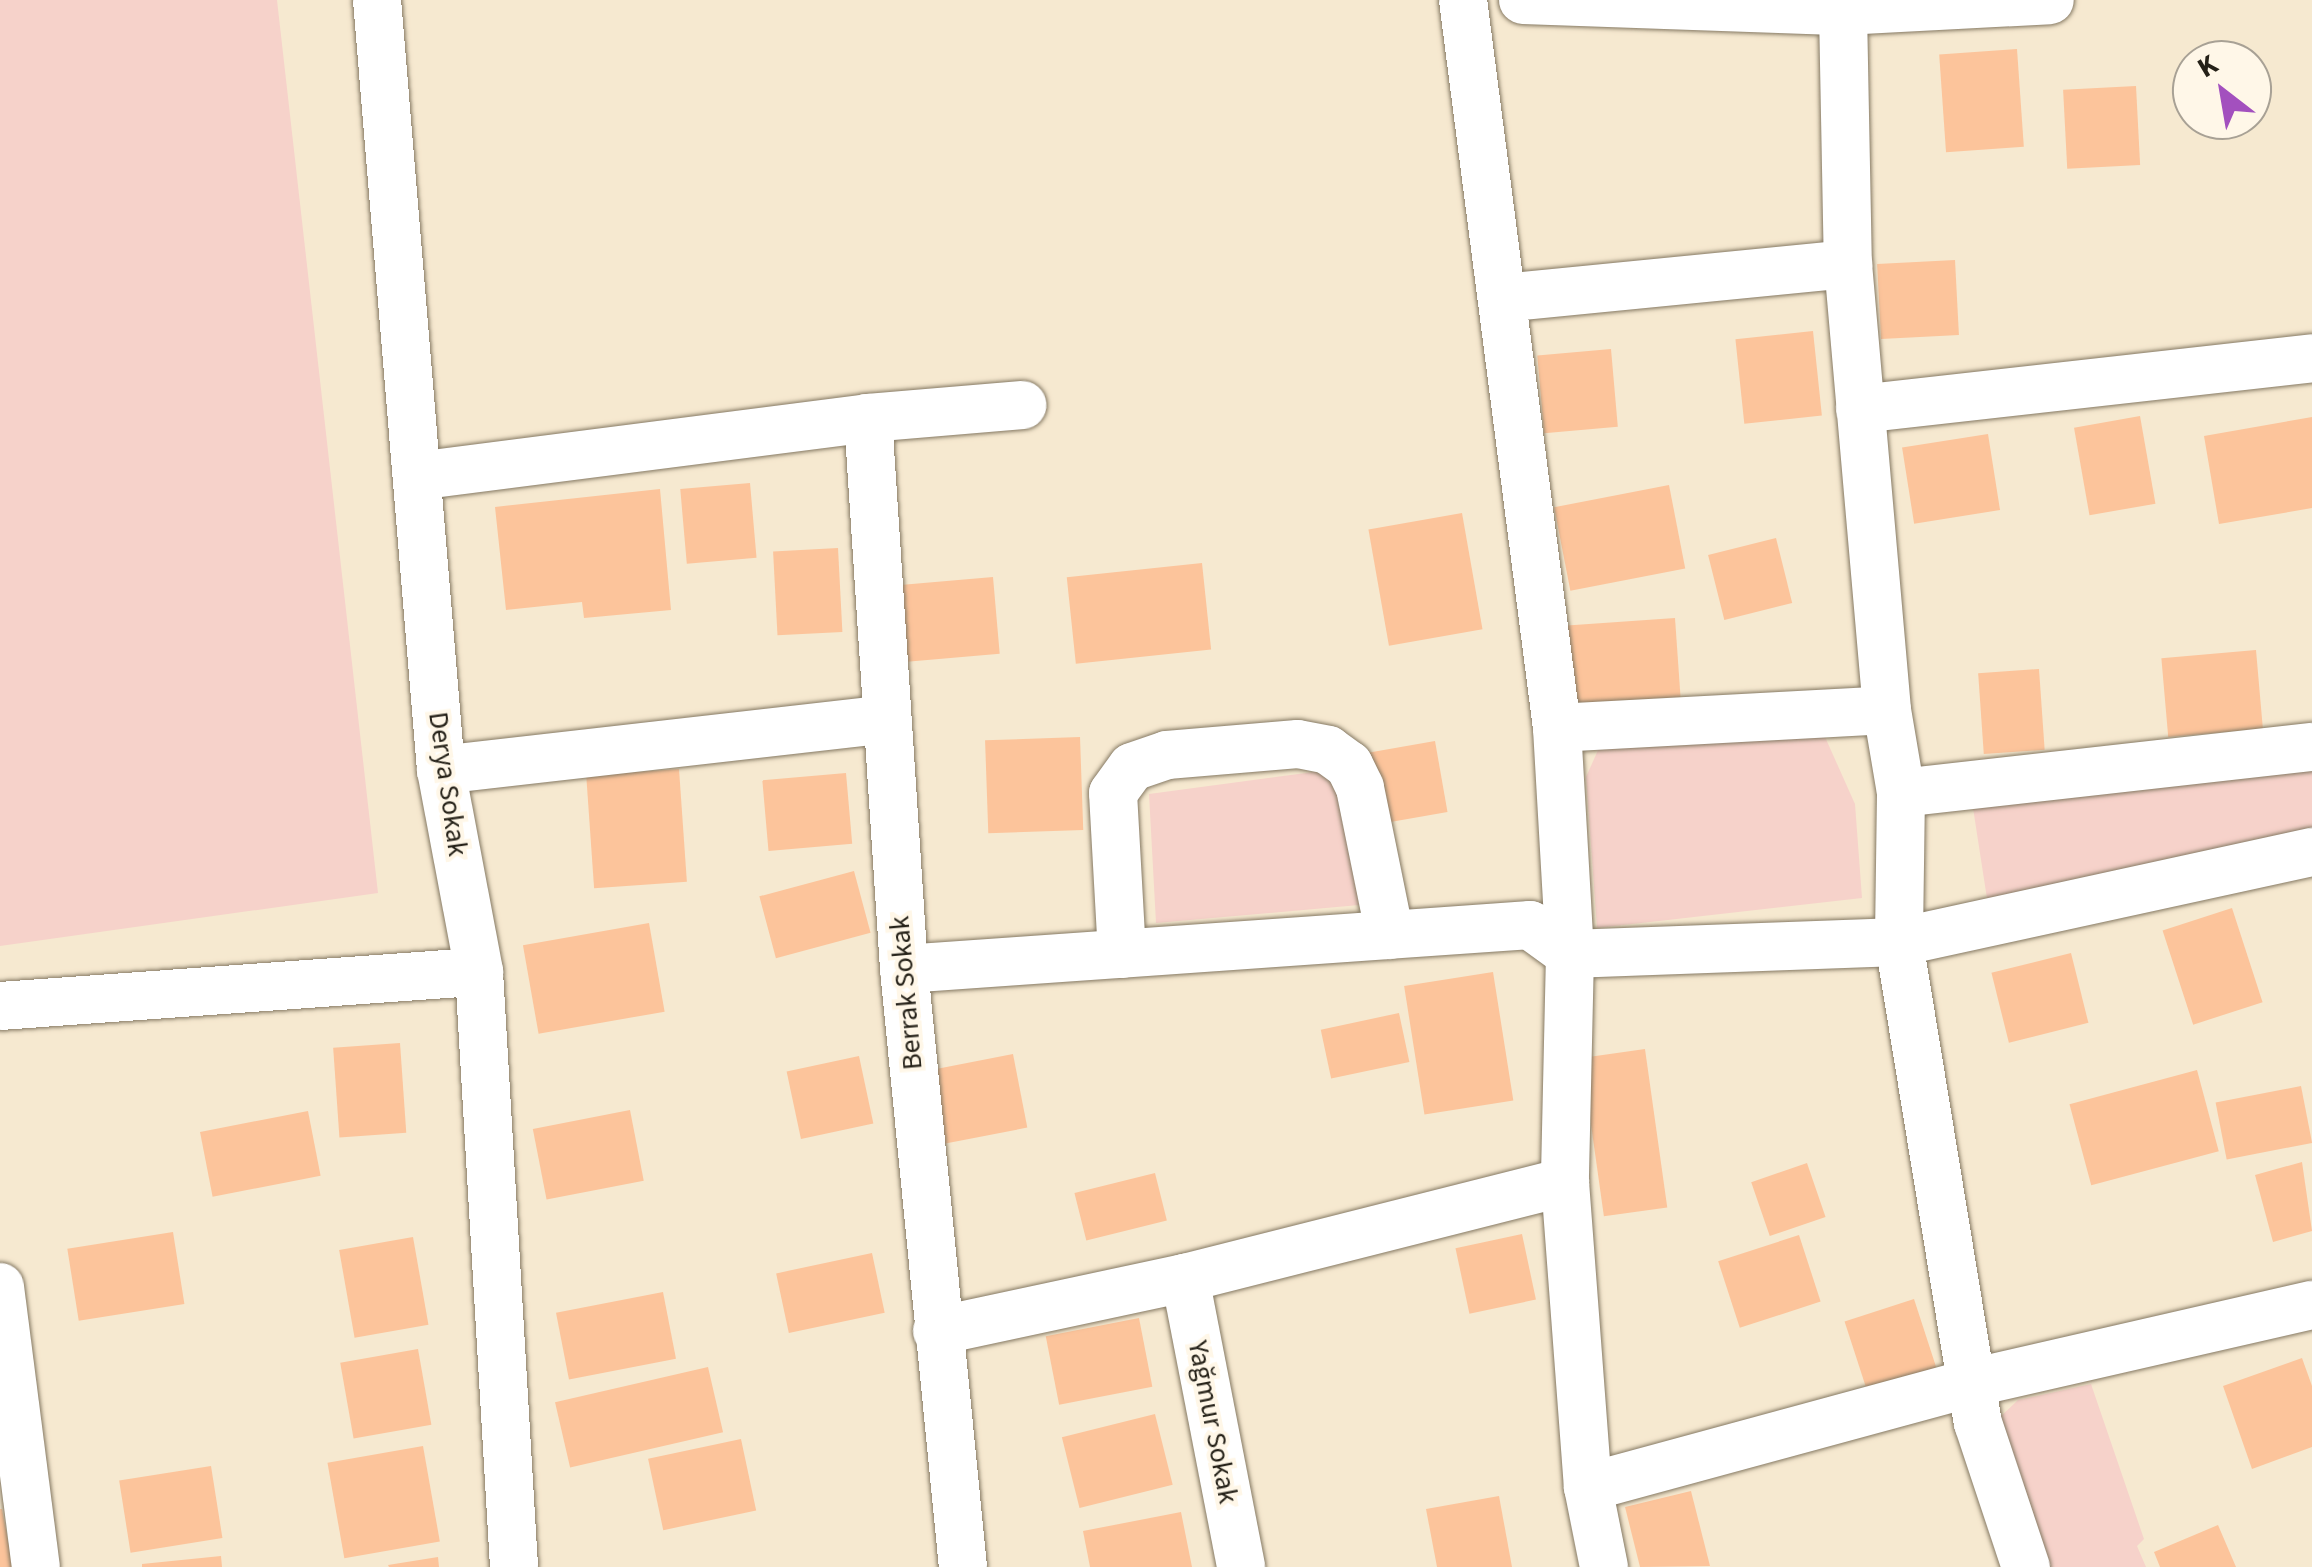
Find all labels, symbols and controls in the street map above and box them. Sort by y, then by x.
north arrow [2172,40,2272,140]
text: K [2190,44,2225,88]
street label: Derya Sokak [421,710,475,858]
street label: Berrak Sokak [883,915,929,1071]
street label: Yağmur Sokak [1181,1338,1245,1506]

